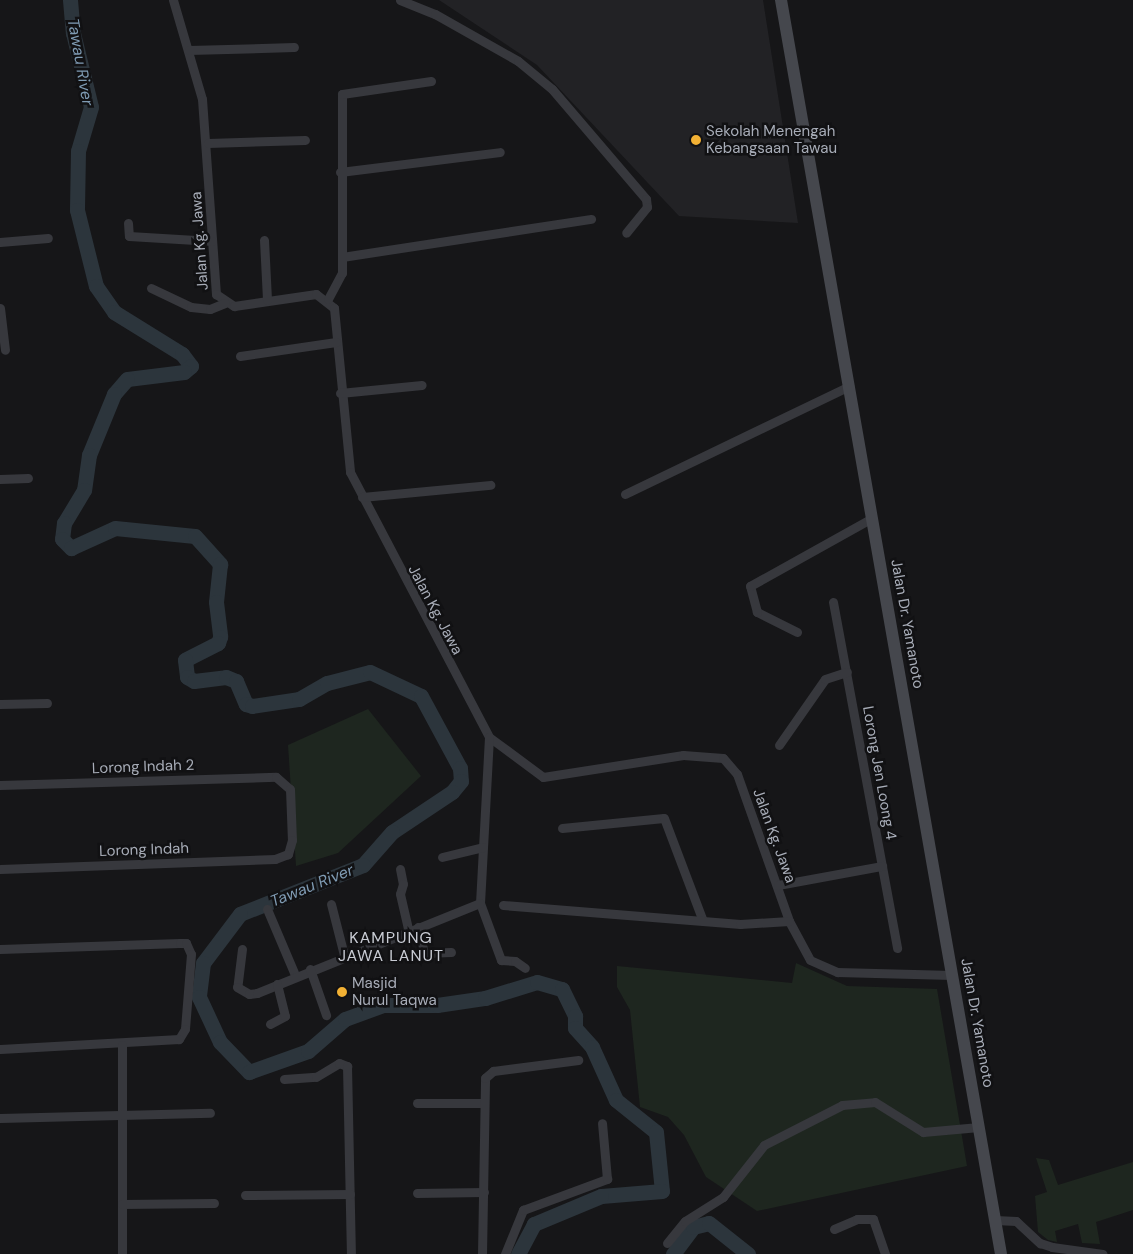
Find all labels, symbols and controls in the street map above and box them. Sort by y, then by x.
water label: Tawau River [63,17,97,107]
place label: Sekolah Menengah Kebangsaan Tawau [706,122,837,157]
marker: Sekolah Menengah Kebangsaan Tawau [690,134,702,146]
street label: Jalan Kg. Jawa [188,191,212,291]
street label: Jalan Dr. Yamanoto [887,558,927,690]
street label: Jalan Kg. Jawa [404,562,466,658]
street label: Lorong Jen Loong 4 [858,705,900,841]
street label: Lorong Indah 2 [91,756,195,778]
street label: Jalan Kg. Jawa [749,787,799,885]
street label: Lorong Indah [99,839,189,861]
water label: Tawau River [268,861,356,911]
district label: KAMPUNG JAWA LANUT [337,928,445,966]
street label: Jalan Dr. Yamanoto [957,957,997,1089]
place label: Masjid Nurul Taqwa [352,974,437,1009]
marker: Masjid Nurul Taqwa [336,986,348,998]

